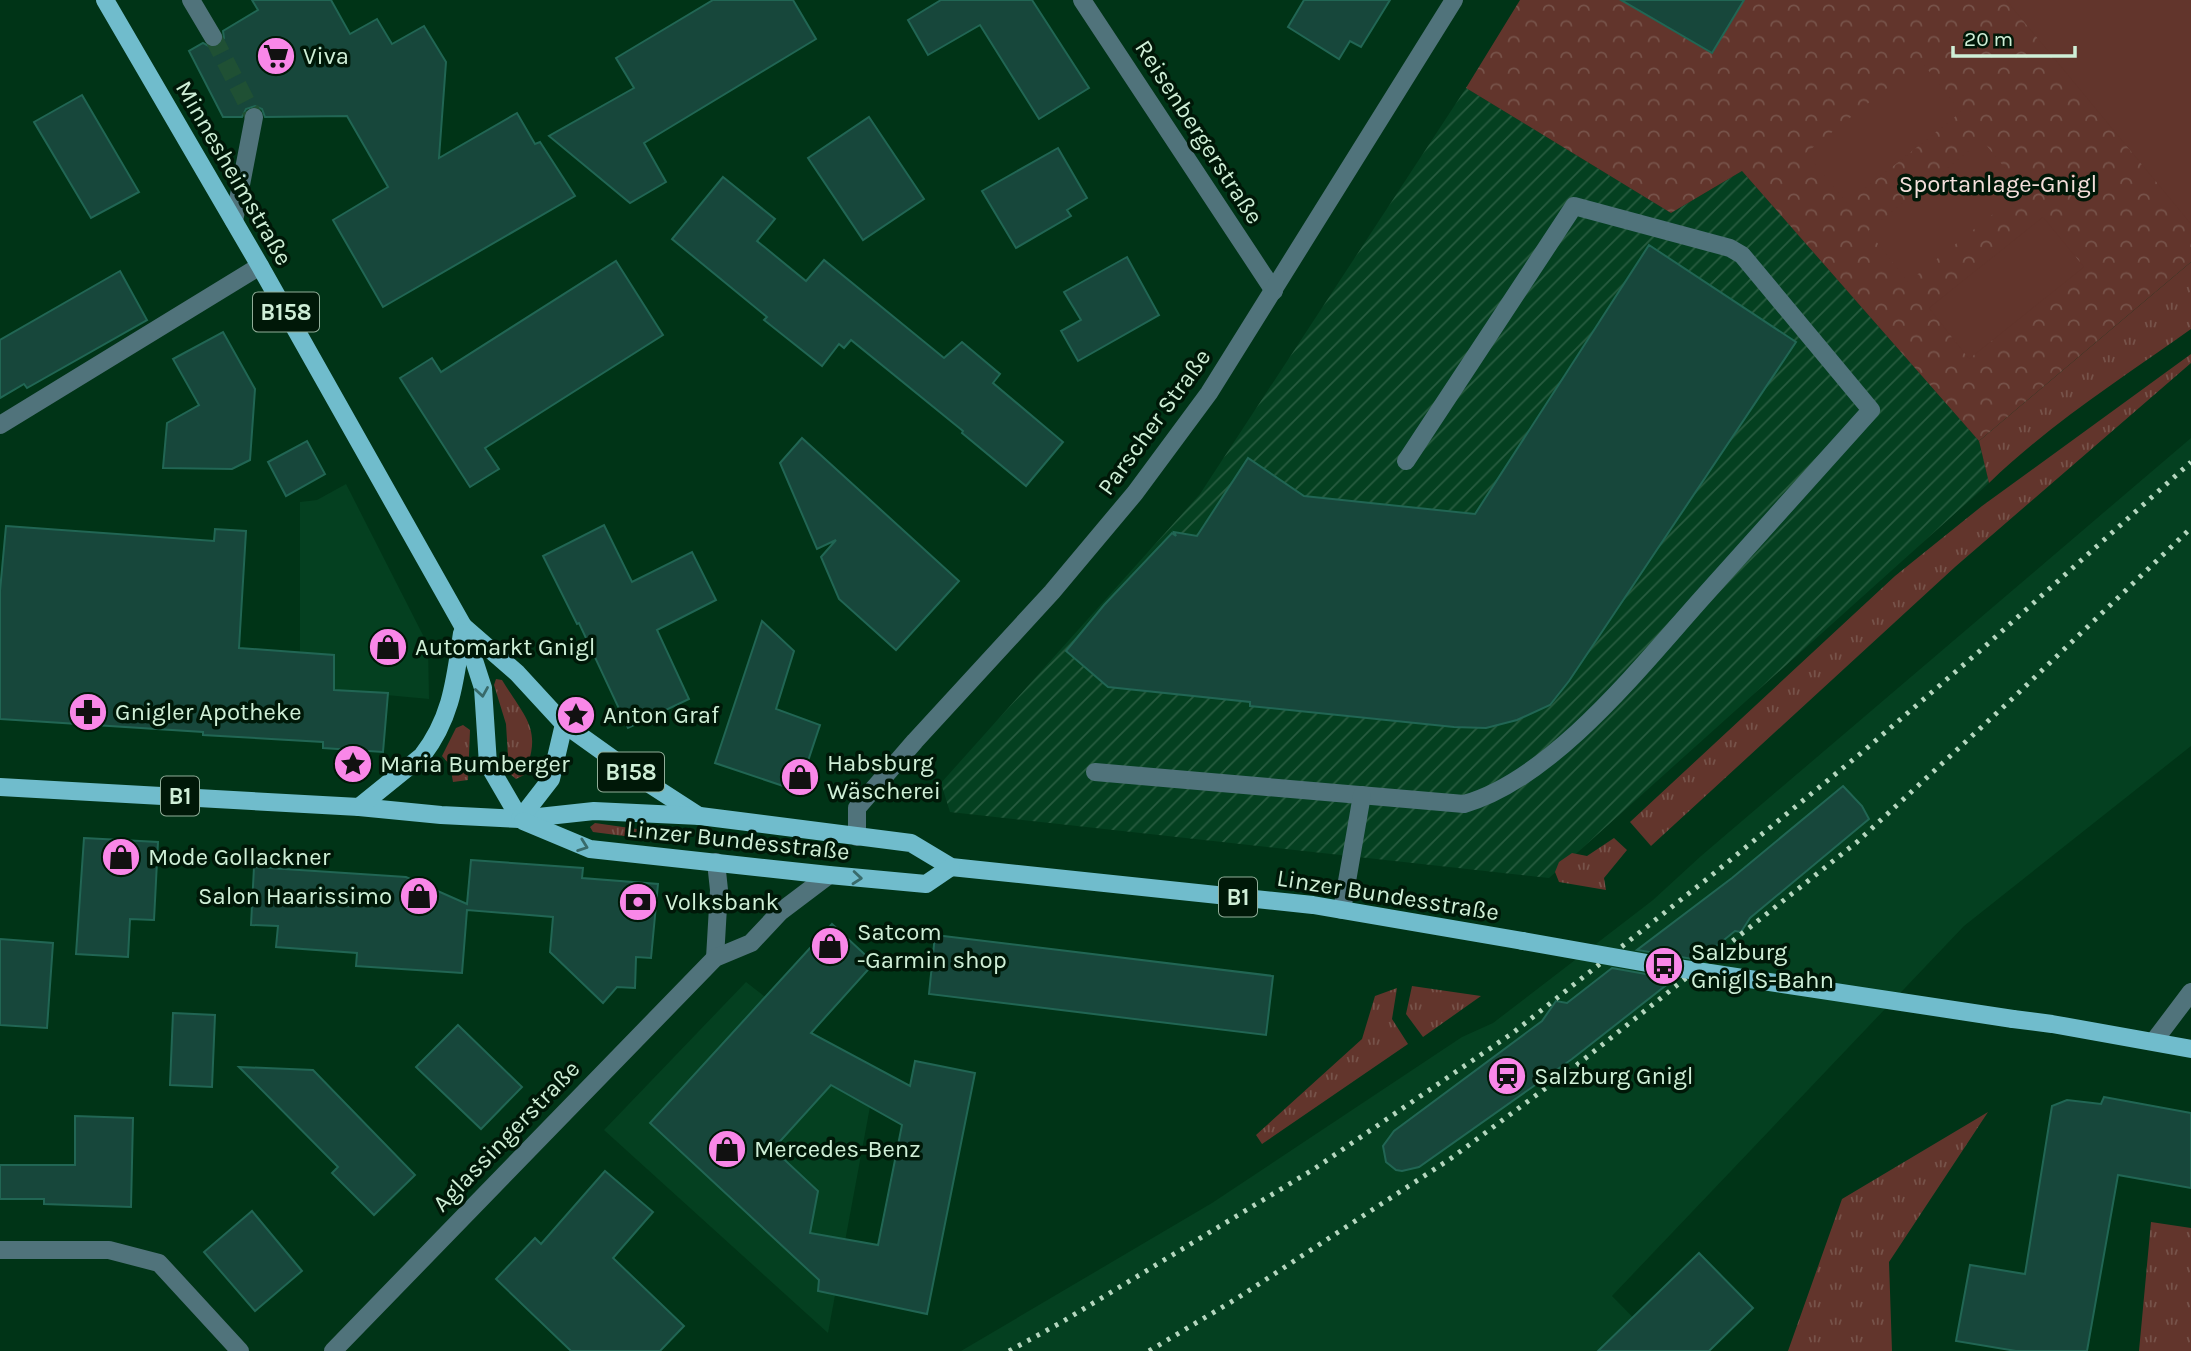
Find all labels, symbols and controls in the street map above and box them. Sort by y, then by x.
scale bar [1953,14,2076,58]
text: 20 m [1964,27,2013,51]
supermarket icon: Viva [255,35,297,77]
street label: Reisenbergerstraße [1129,35,1269,229]
place label: Viva [303,42,349,70]
street label: Minnesheimstraße [170,76,298,270]
park label: Sportanlage-Gnigl [1899,170,2097,198]
road number: B158 [253,292,319,332]
street label: Parscher Straße [1092,343,1216,501]
shop icon: Automarkt Gnigl [367,626,409,668]
place label: Automarkt Gnigl [415,633,595,661]
one-way arrow [474,686,489,698]
pharmacy icon: Gnigler Apotheke [67,691,109,733]
place icon: Anton Graf [555,694,597,736]
place label: Gnigler Apotheke [115,698,302,726]
place label: Anton Graf [603,701,720,729]
place icon: Maria Bumberger [332,743,374,785]
place label: Habsburg Wäscherei [827,749,941,805]
place label: Maria Bumberger [380,750,570,778]
road number: B158 [598,752,664,792]
shop icon: Habsburg Wäscherei [779,756,821,798]
road number: B1 [161,776,199,816]
street label: Linzer Bundesstraße [625,814,851,866]
shop icon: Mode Gollackner [100,836,142,878]
one-way arrow [576,837,588,851]
place label: Mode Gollackner [148,843,331,871]
street label: Linzer Bundesstraße [1275,864,1501,926]
one-way arrow [852,870,863,885]
shop icon: Salon Haarissimo [398,875,440,917]
road number: B1 [1219,877,1257,916]
bank icon: Volksbank [617,881,659,923]
place label: Salon Haarissimo [198,882,392,910]
place label: Volksbank [665,888,779,916]
place label: Satcom -Garmin shop [857,918,1007,974]
shop icon: Satcom -Garmin shop [809,925,851,967]
place label: Salzburg Gnigl S-Bahn [1691,938,1834,994]
bus stop icon: Salzburg Gnigl S-Bahn [1643,945,1685,987]
street label: Aglassingerstraße [427,1055,585,1217]
station icon: Salzburg Gnigl [1486,1055,1528,1097]
place label: Salzburg Gnigl [1534,1062,1693,1090]
shop icon: Mercedes-Benz [706,1128,748,1170]
place label: Mercedes-Benz [754,1135,921,1163]

